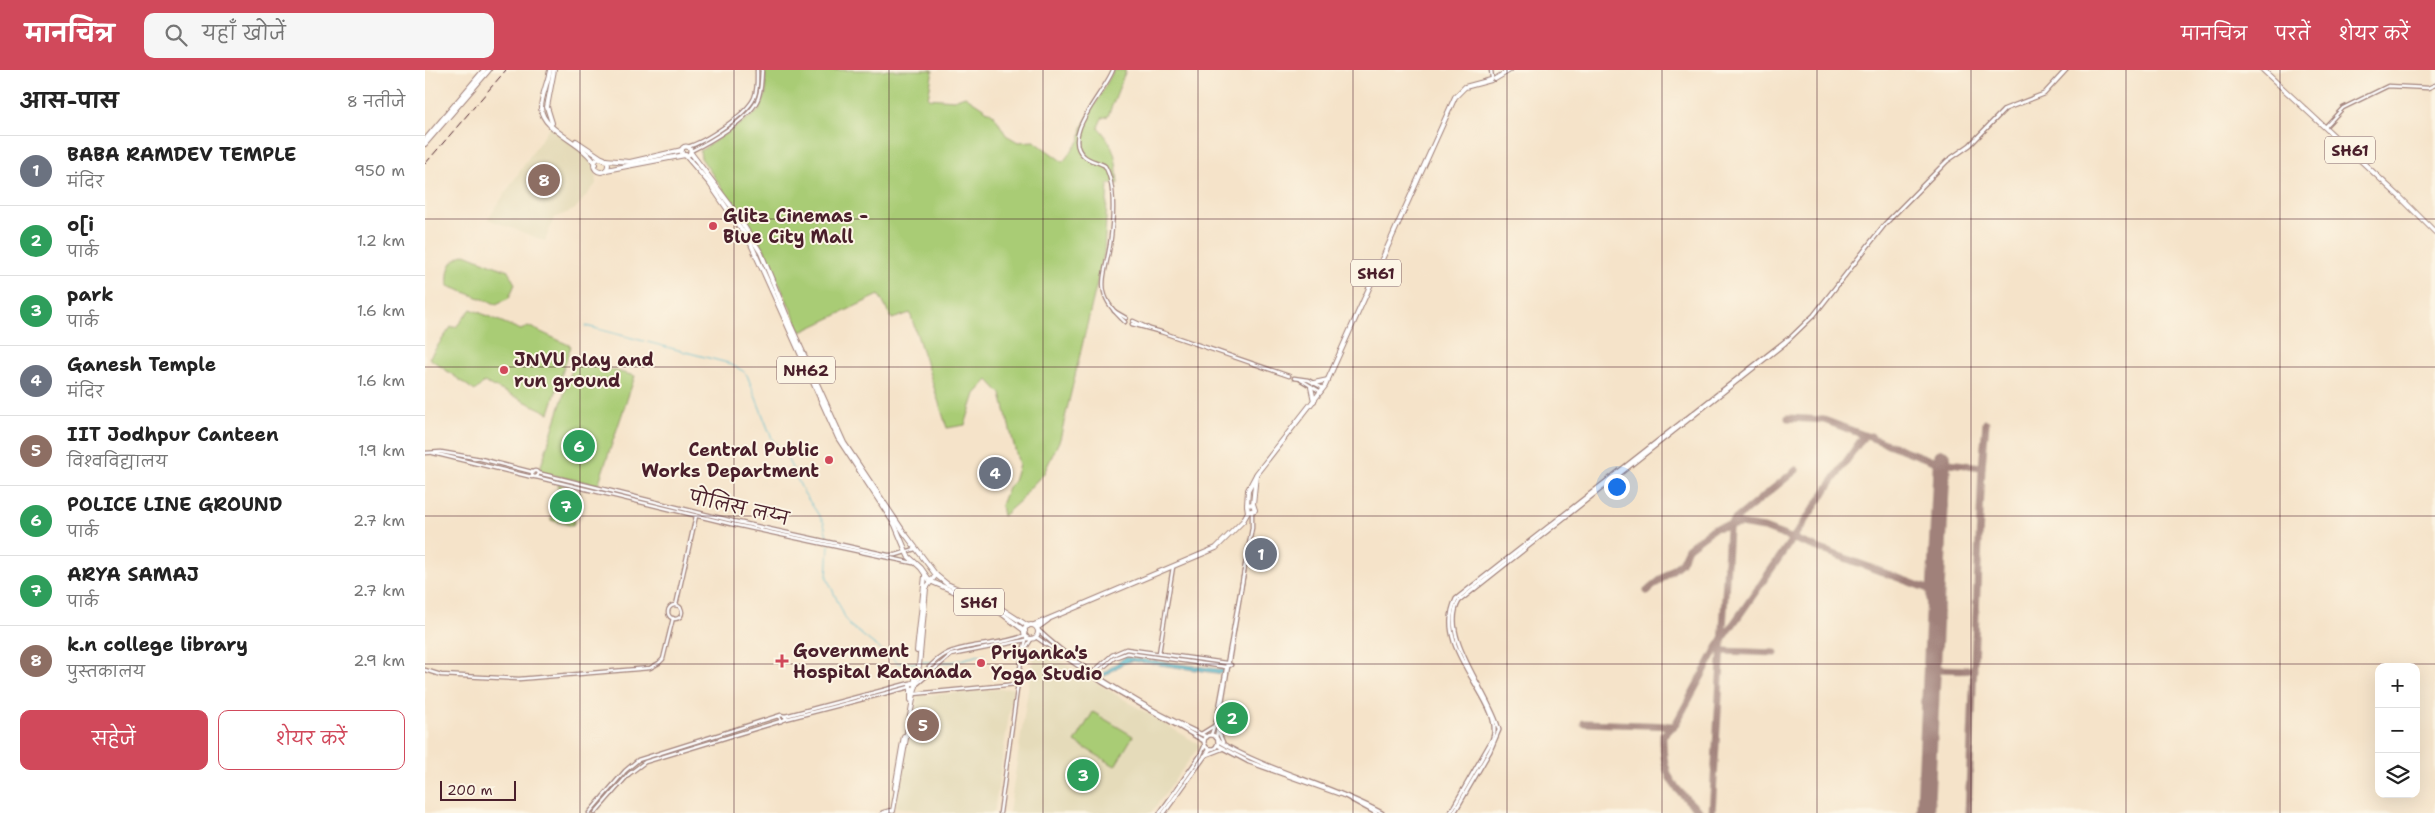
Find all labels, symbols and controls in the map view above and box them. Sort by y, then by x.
search box [144,13,494,58]
text: मानचित्र [25,18,114,50]
icon: search [162,21,190,49]
text: यहाँ खोजें [202,21,286,46]
text: मानचित्र [2181,22,2247,46]
text: परतें [2275,22,2310,46]
text: शेयर करें [2338,22,2410,46]
text: आस-पास [20,87,118,115]
text: 8 नतीजे [347,91,405,112]
road number: SH61 [2325,136,2375,164]
text: BABA RAMDEV TEMPLE [67,142,296,167]
text: 1 [32,160,40,181]
text: 950 m [354,160,405,181]
pin: 8 [528,161,560,199]
text: मंदिर [67,171,104,192]
place label: Glitz Cinemas - Blue City Mall [723,204,868,249]
text: o[i [67,212,94,237]
marker: Glitz Cinemas - Blue City Mall [707,220,719,232]
text: 2 [30,230,42,251]
text: 1.2 km [357,230,405,251]
text: पार्क [67,241,98,262]
road number: SH61 [1351,260,1401,287]
text: park [67,282,114,307]
text: 3 [30,300,42,321]
text: 1.6 km [357,300,405,321]
text: पार्क [67,311,98,332]
place label: JNVU play and run ground [514,348,654,393]
text: Ganesh Temple [67,352,216,377]
road number: NH62 [777,356,835,384]
marker: JNVU play and run ground [498,364,510,376]
text: 4 [30,370,42,391]
text: 1.6 km [357,370,405,391]
text: मंदिर [67,381,104,402]
text: IIT Jodhpur Canteen [67,422,279,447]
pin: 6 [563,427,595,465]
place label: Central Public Works Department [641,438,819,483]
text: 5 [31,440,41,461]
text: 1.9 km [358,440,405,461]
text: विश्वविद्यालय [67,451,167,472]
marker: Central Public Works Department [823,454,835,466]
pin: 4 [979,454,1011,492]
your location [1604,474,1630,500]
street label: पोलिस लय्न [686,483,793,531]
pin: 7 [550,487,582,525]
text: POLICE LINE GROUND [67,492,282,517]
text: 6 [30,510,42,531]
text: 2.7 km [353,510,405,531]
text: पार्क [67,521,98,542]
pin: 1 [1245,535,1277,573]
text: ARYA SAMAJ [67,562,199,587]
text: 7 [30,580,42,601]
text: 2.7 km [353,580,405,601]
road number: SH61 [954,588,1004,616]
text: पार्क [67,591,98,612]
text: k.n college library [67,632,248,657]
place label: Government Hospital Ratanada [793,639,972,684]
place label: Priyanka's Yoga Studio [991,641,1102,686]
text: 8 [30,650,42,671]
text: 2.9 km [353,650,405,671]
marker: Government Hospital Ratanada [775,654,789,668]
marker: Priyanka's Yoga Studio [975,657,987,669]
text: पुस्तकालय [67,661,145,682]
map controls [2375,663,2420,798]
button: + [2375,663,2420,708]
pin: 2 [1216,699,1248,737]
pin: 5 [907,706,939,744]
button: − [2375,708,2420,753]
button: सहेजें [20,710,208,770]
button: शेयर करें [218,710,405,770]
button: layers [2375,753,2420,798]
pin: 3 [1067,756,1099,794]
scale bar [440,778,516,801]
text: 200 m [447,781,493,799]

